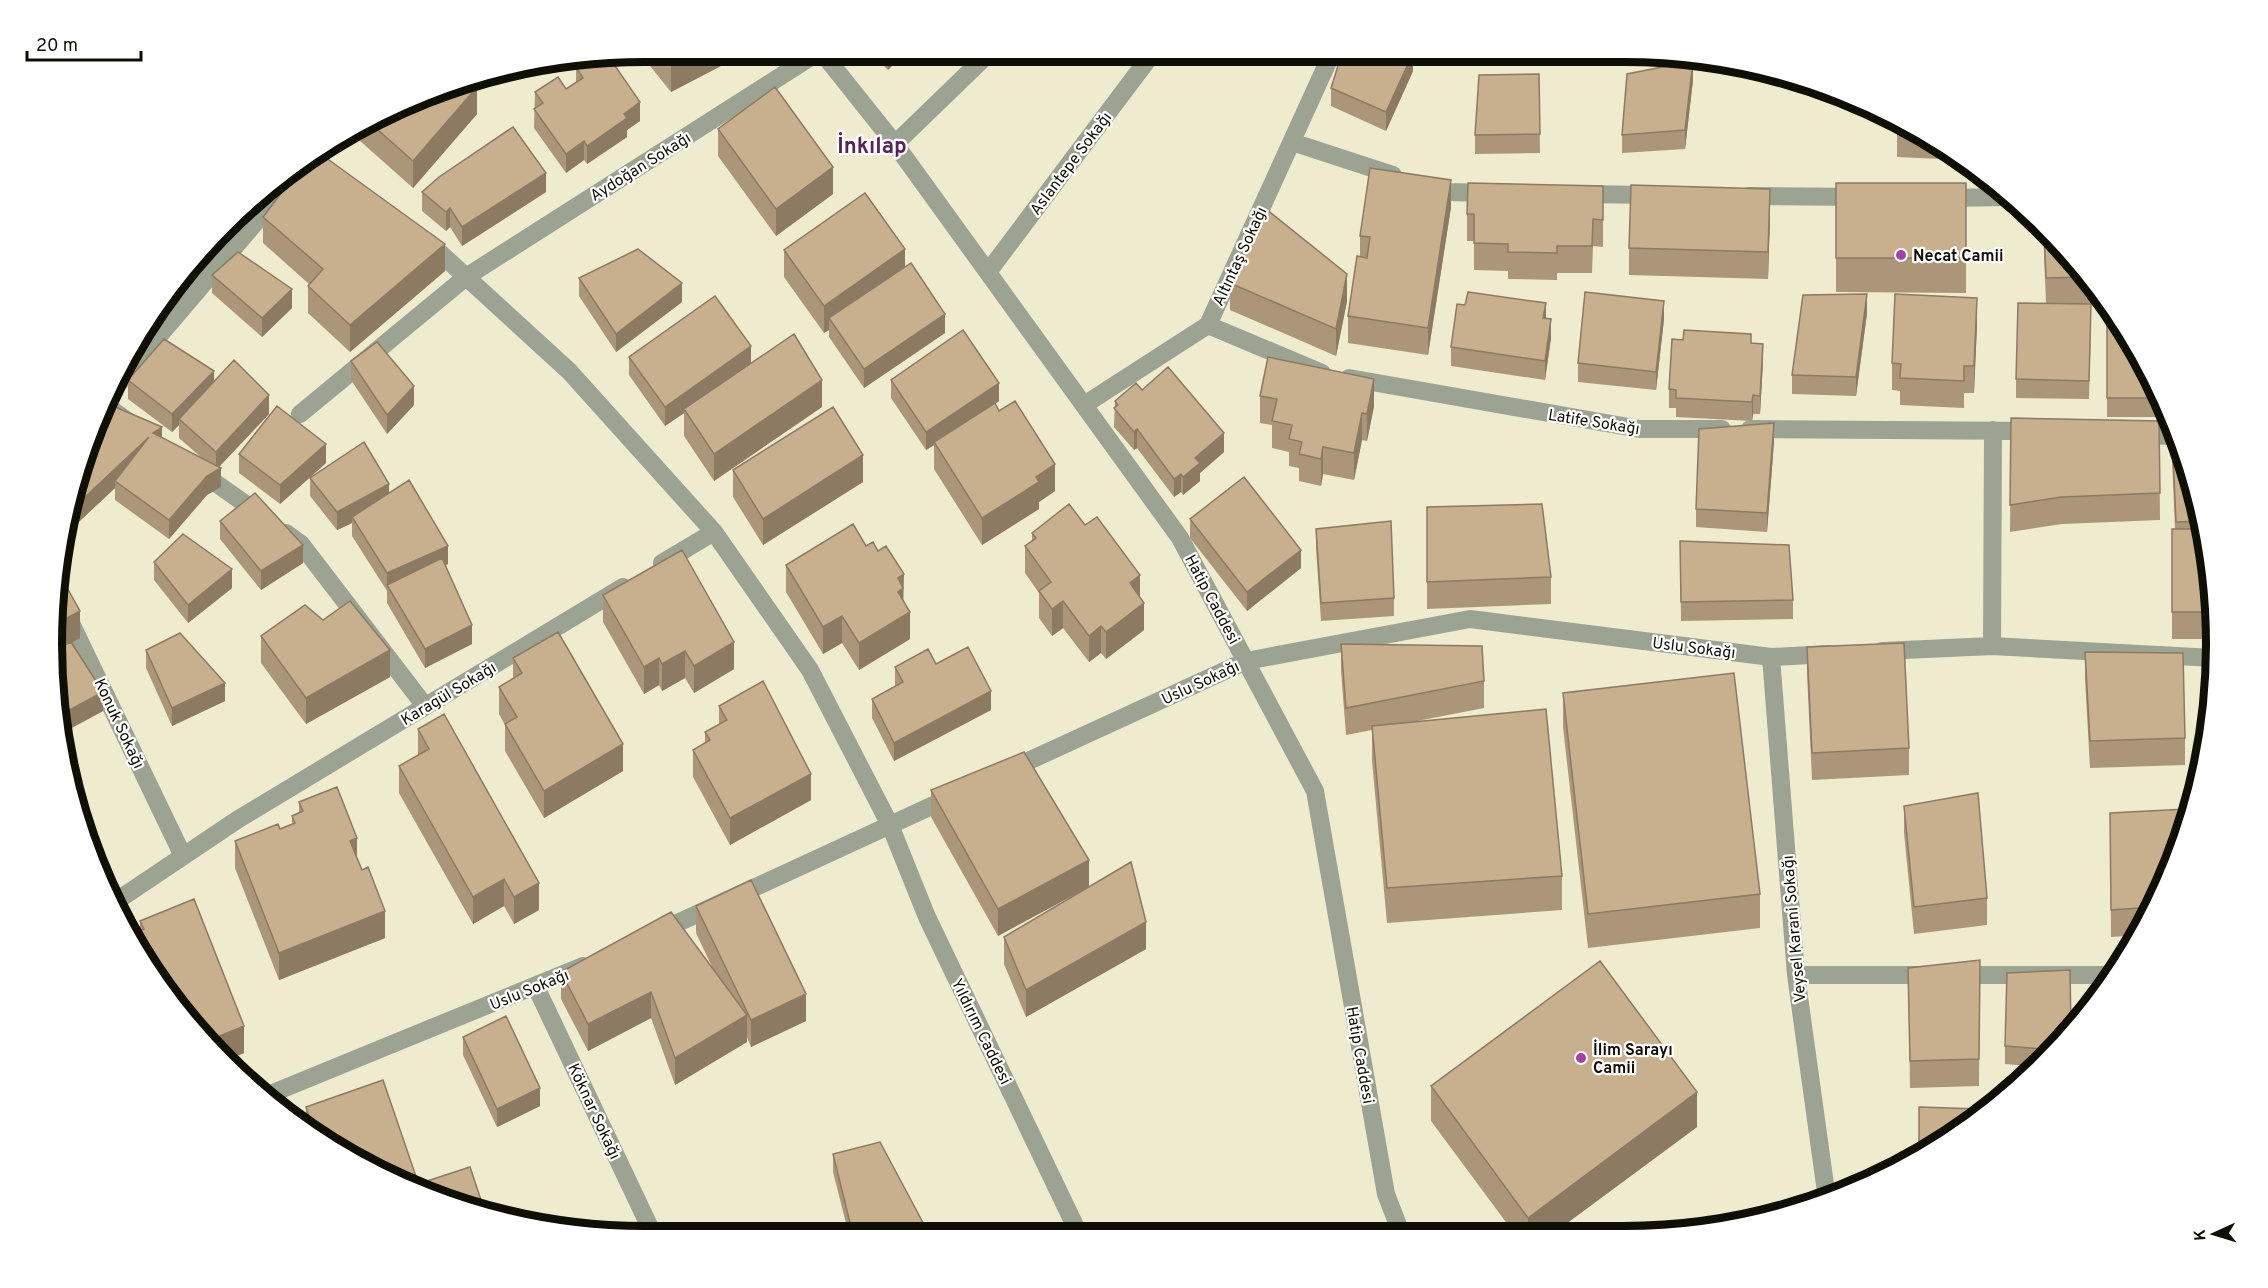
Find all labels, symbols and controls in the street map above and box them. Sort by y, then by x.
scale bar [27,24,141,62]
text: 20 m [36,35,78,58]
street label: Aslantepe Sokağı [1026,109,1117,220]
street label: Aydoğan Sokağı [587,129,695,207]
district label: İnkılap [837,132,907,161]
street label: Altıntaş Sokağı [1209,204,1273,310]
place label: Necat Camii [1913,247,2004,267]
marker: Necat Camii [1894,248,1908,262]
street label: Latife Sokağı [1547,406,1641,440]
street label: Hatip Caddesi [1179,552,1243,648]
street label: Uslu Sokağı [1651,634,1736,664]
street label: Uslu Sokağı [1159,657,1243,711]
street label: Karagül Sokağı [398,658,500,731]
street label: Konuk Sokağı [89,675,148,772]
street label: Veysel Karani Sokağı [1779,854,1811,1003]
street label: Uslu Sokağı [487,966,572,1016]
street label: Yıldırım Caddesi [946,975,1015,1088]
street label: Hatip Caddesi [1341,1005,1377,1106]
place label: İlim Sarayı Camii [1593,1039,1673,1079]
marker: İlim Sarayı Camii [1574,1051,1588,1065]
street label: Köknar Sokağı [562,1061,624,1163]
north arrow [2184,1204,2244,1264]
text: K [2191,1229,2211,1241]

